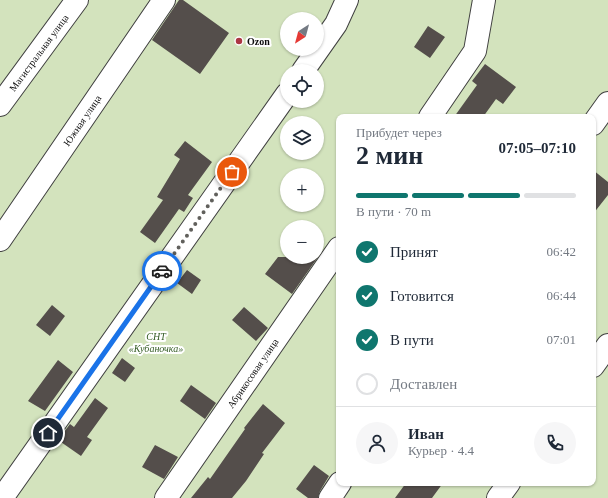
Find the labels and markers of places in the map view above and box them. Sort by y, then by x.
marker: Ozon [234,36,244,46]
place label: Ozon [247,36,270,47]
pin [215,155,249,189]
pin [31,416,65,450]

